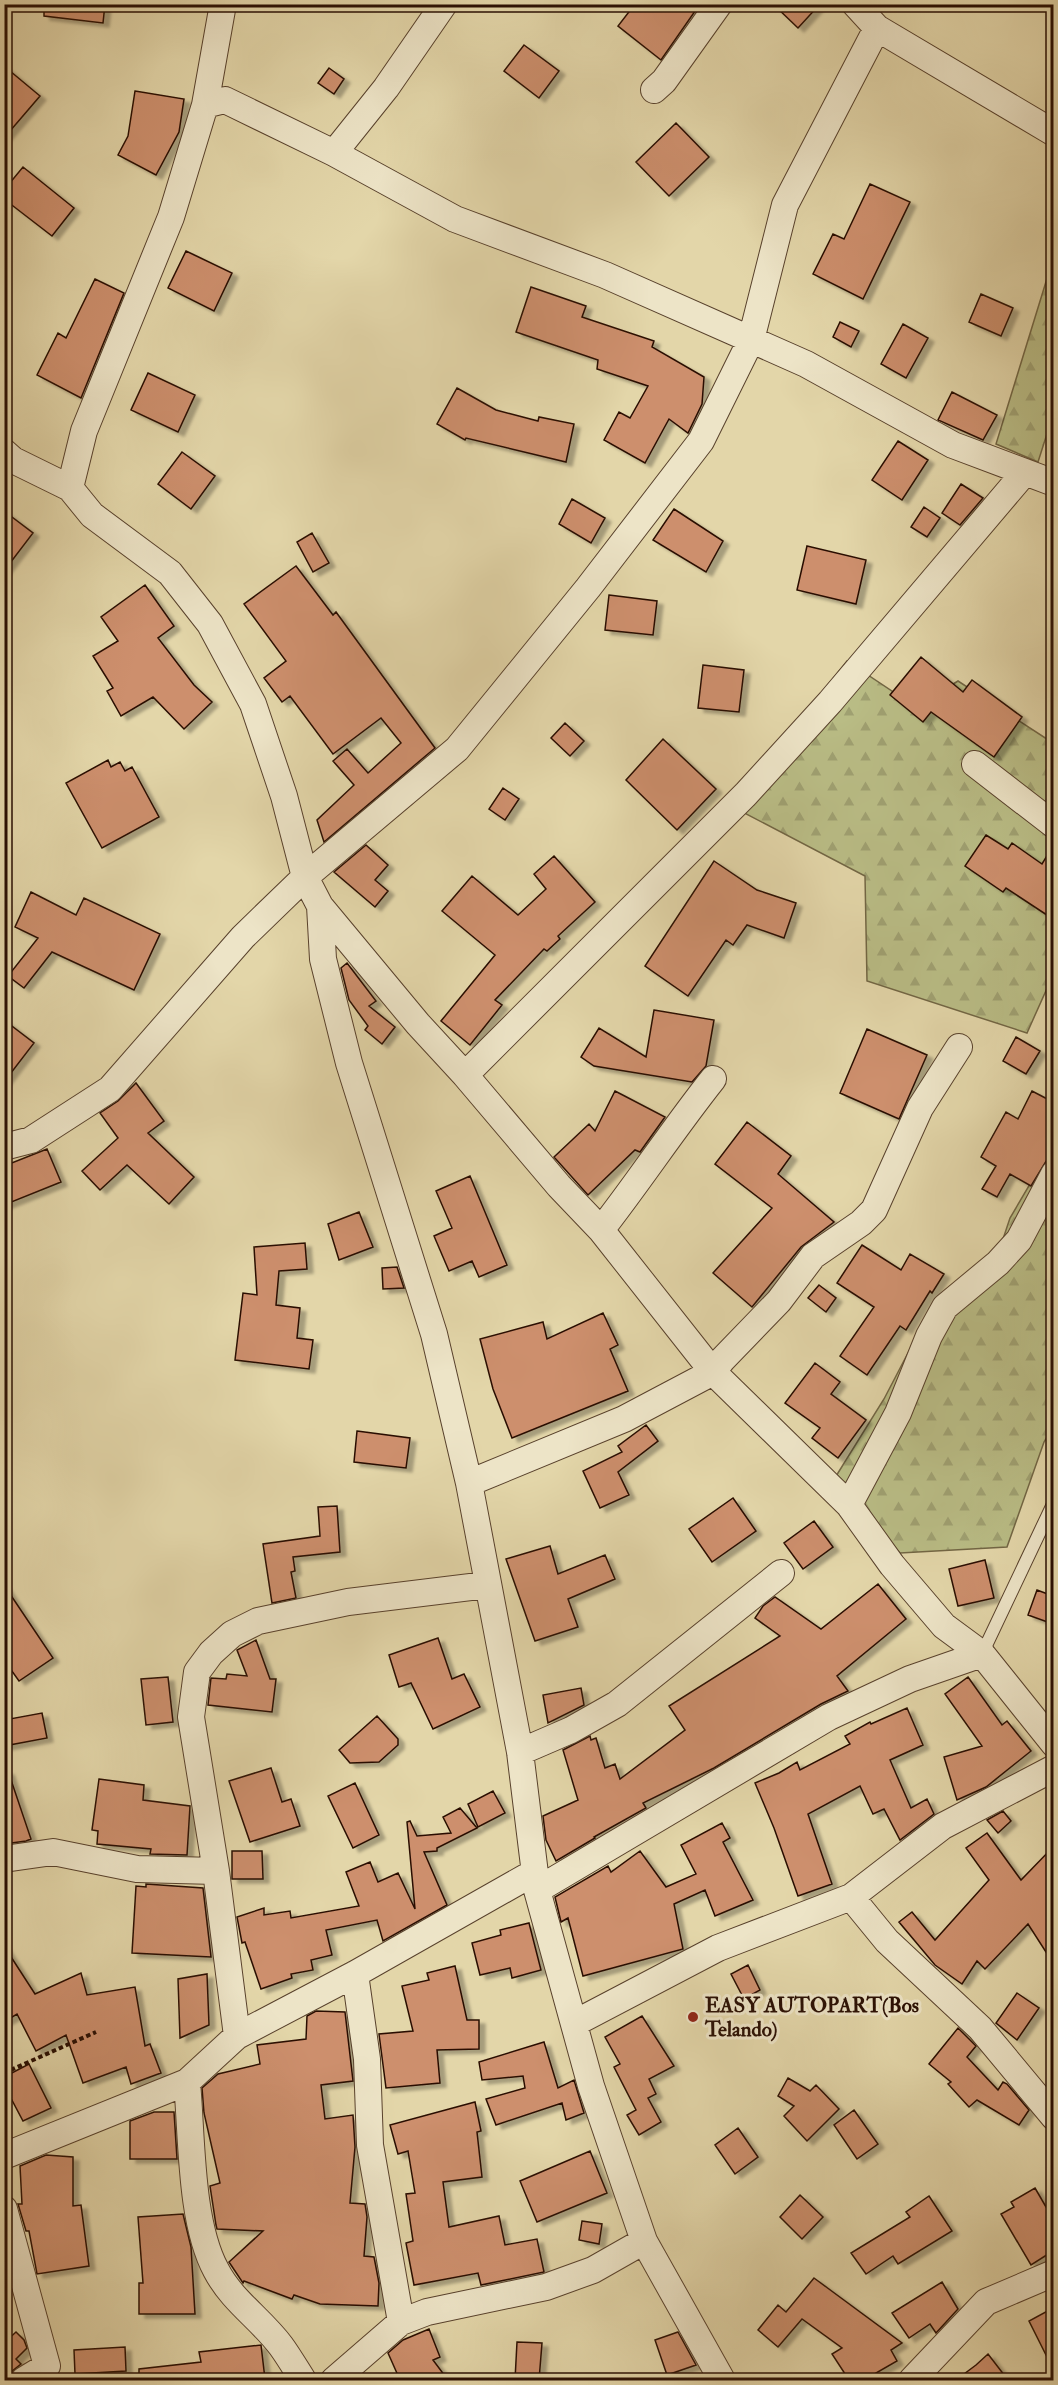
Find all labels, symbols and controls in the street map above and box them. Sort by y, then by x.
place label: EASY AUTOPART(Bos Telando) [704,1992,919,2043]
marker: EASY AUTOPART(Bos Telando) [686,2010,700,2024]

